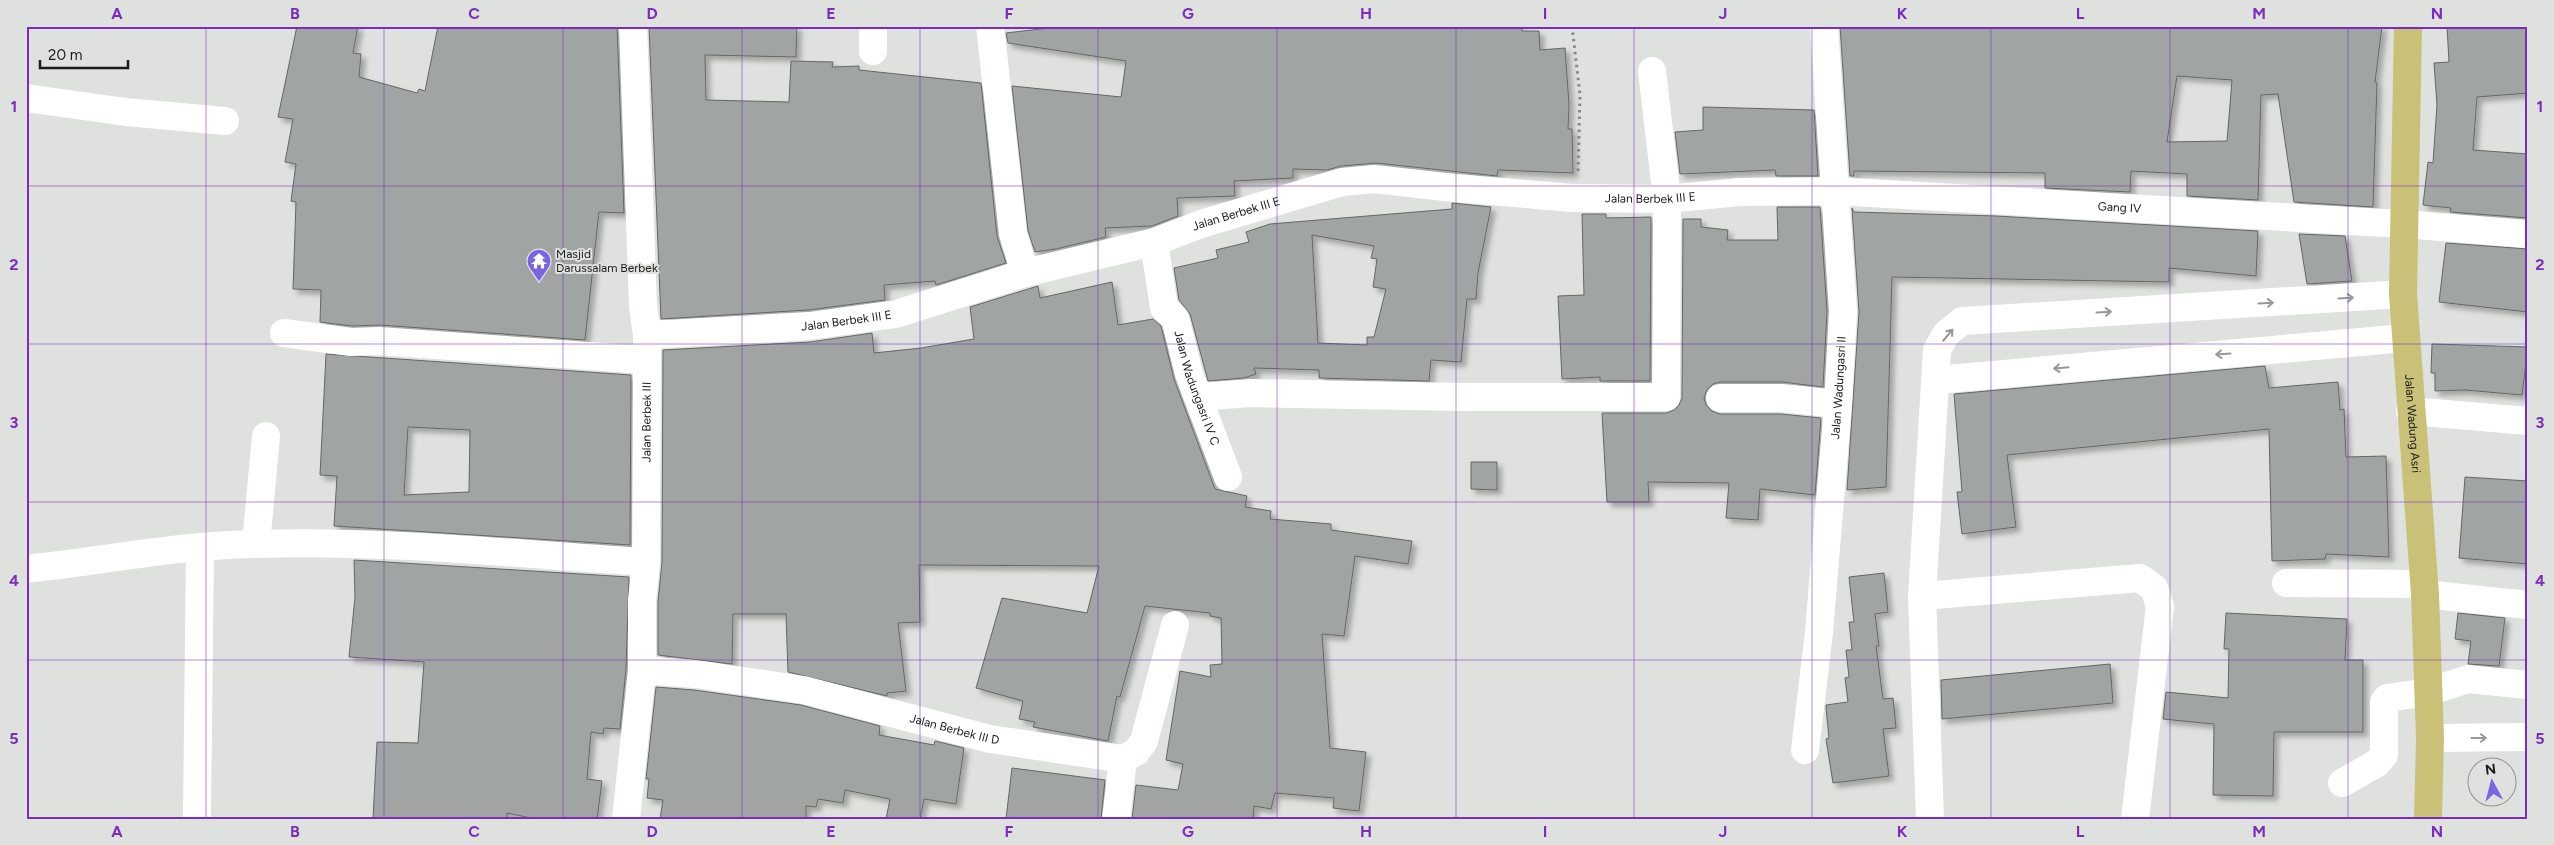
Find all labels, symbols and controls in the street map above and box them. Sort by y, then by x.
text: A [111,4,123,23]
text: B [290,4,300,23]
text: C [468,4,480,23]
text: D [646,4,658,23]
text: E [826,4,836,23]
text: F [1005,4,1014,23]
text: G [1182,4,1194,23]
text: H [1360,4,1372,23]
text: I [1543,4,1547,23]
text: J [1719,4,1727,23]
text: K [1897,4,1908,23]
text: L [2076,4,2085,23]
text: M [2252,4,2266,23]
text: N [2431,4,2443,23]
scale bar [40,38,128,70]
text: 20 m [48,46,82,64]
text: 1 [11,97,17,116]
text: 1 [2537,97,2543,116]
street label: Jalan Berbek III E [1605,189,1696,206]
street label: Jalan Berbek III E [1190,194,1282,234]
street label: Gang IV [2097,199,2142,216]
place label: Masjid Darussalam Berbek [556,247,658,275]
temple icon: Masjid Darussalam Berbek [526,248,552,282]
text: 2 [9,255,19,274]
text: 2 [2535,255,2545,274]
one-way arrow [2338,293,2354,302]
one-way arrow [2258,298,2274,307]
street label: Jalan Berbek III E [801,308,892,333]
one-way arrow [2096,308,2112,317]
one-way arrow [1942,328,1953,341]
street label: Jalan Wadungasri IV C [1171,329,1222,448]
street label: Jalan Wadungasri II [1828,336,1849,440]
one-way arrow [2215,350,2231,359]
one-way arrow [2053,364,2069,373]
street label: Jalan Wadung Asri [2402,374,2423,473]
street label: Jalan Berbek III [639,382,654,463]
text: 3 [10,413,19,432]
text: 3 [2536,413,2545,432]
text: 4 [9,571,19,590]
text: 4 [2535,571,2545,590]
street label: Jalan Berbek III D [908,711,1000,747]
text: 5 [9,729,19,748]
text: 5 [2535,729,2545,748]
one-way arrow [2470,733,2486,743]
north arrow [2466,758,2516,808]
text: N [2484,760,2497,779]
text: A [111,822,123,841]
text: B [290,822,300,841]
text: C [468,822,480,841]
text: D [646,822,658,841]
text: E [826,822,836,841]
text: F [1005,822,1014,841]
text: G [1182,822,1194,841]
text: H [1360,822,1372,841]
text: I [1543,822,1547,841]
text: J [1719,822,1727,841]
text: K [1897,822,1908,841]
text: L [2076,822,2085,841]
text: M [2252,822,2266,841]
text: N [2431,822,2443,841]

